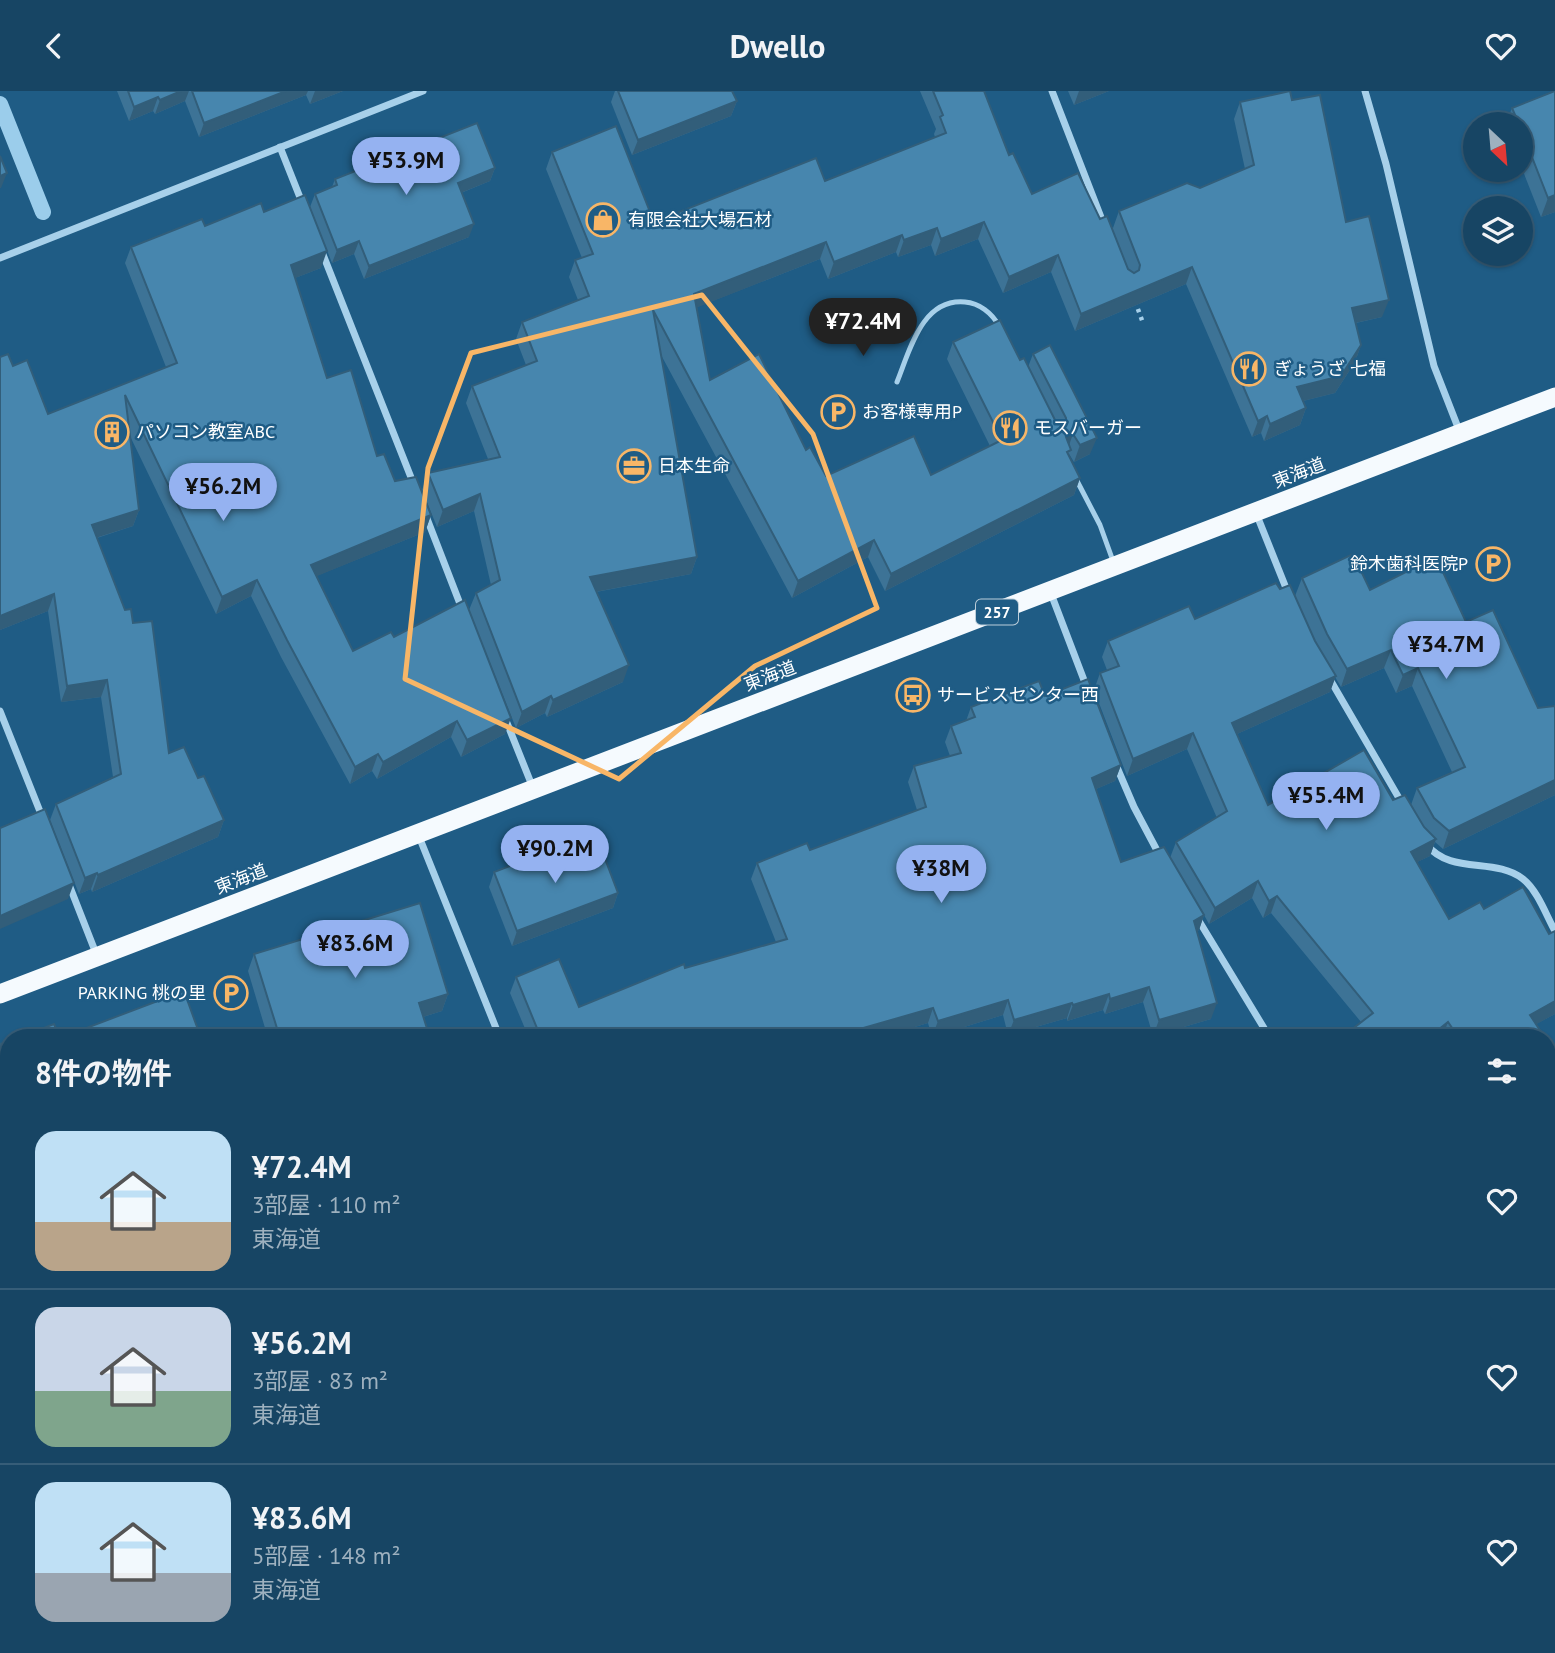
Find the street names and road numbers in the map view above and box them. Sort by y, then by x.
street label: 東海道 [1269,452,1328,493]
road number: 257 [976,599,1018,625]
street label: 東海道 [740,655,799,696]
street label: 東海道 [211,858,270,899]

